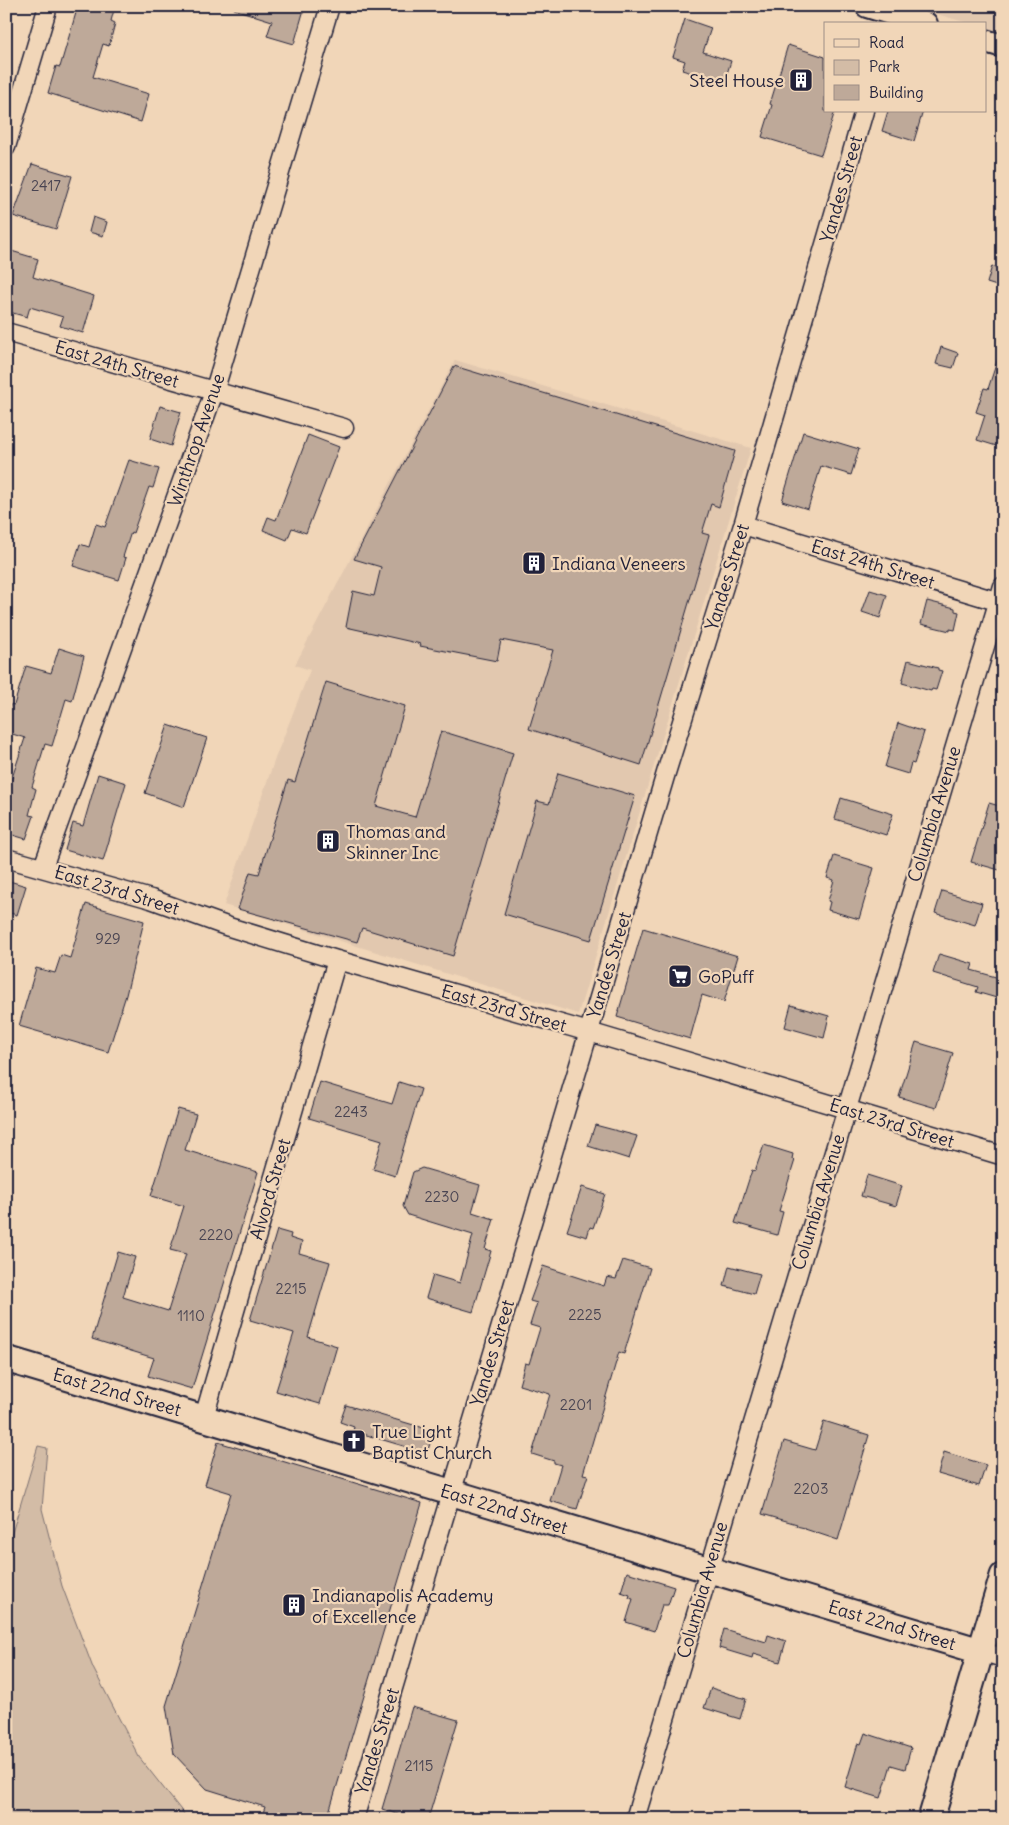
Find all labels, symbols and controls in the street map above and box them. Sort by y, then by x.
legend [824,22,986,112]
text: Road [869,33,904,52]
text: Park [869,57,900,76]
building icon: Steel House [788,67,814,93]
place label: Steel House [689,69,784,92]
text: Building [869,83,924,102]
street label: Yandes Street [815,133,867,245]
house number: 2417 [31,176,61,195]
street label: East 24th Street [52,335,182,393]
street label: Winthrop Avenue [162,370,230,510]
street label: Yandes Street [700,521,754,633]
street label: East 24th Street [808,534,938,594]
building icon: Indiana Veneers [521,550,547,576]
place label: Indiana Veneers [552,552,686,575]
street label: Columbia Avenue [902,743,966,885]
place label: Thomas and Skinner Inc [346,820,446,864]
building icon: Thomas and Skinner Inc [315,828,341,854]
street label: East 23rd Street [52,860,182,920]
street label: Yandes Street [582,909,636,1021]
house number: 929 [95,929,121,948]
supermarket icon: GoPuff [667,963,693,989]
place label: GoPuff [698,965,755,988]
street label: East 23rd Street [439,979,569,1037]
street label: East 23rd Street [827,1093,957,1153]
house number: 2243 [334,1102,368,1121]
street label: Columbia Avenue [786,1131,850,1273]
street label: Alvord Street [245,1136,295,1242]
house number: 2230 [425,1187,459,1206]
house number: 2220 [199,1225,233,1244]
house number: 2215 [275,1279,307,1298]
street label: Yandes Street [465,1297,519,1409]
house number: 2225 [568,1305,602,1324]
house number: 1110 [177,1306,205,1325]
street label: East 22nd Street [50,1363,184,1421]
house number: 2201 [560,1395,592,1414]
place label: True Light Baptist Church [372,1420,492,1464]
church icon: True Light Baptist Church [341,1428,367,1454]
street label: East 22nd Street [437,1479,571,1539]
house number: 2203 [794,1479,828,1498]
street label: Columbia Avenue [672,1519,732,1661]
place label: Indianapolis Academy of Excellence [312,1584,494,1628]
building icon: Indianapolis Academy of Excellence [281,1592,307,1618]
street label: East 22nd Street [825,1595,959,1655]
street label: Yandes Street [350,1685,404,1797]
house number: 2115 [405,1756,433,1775]

